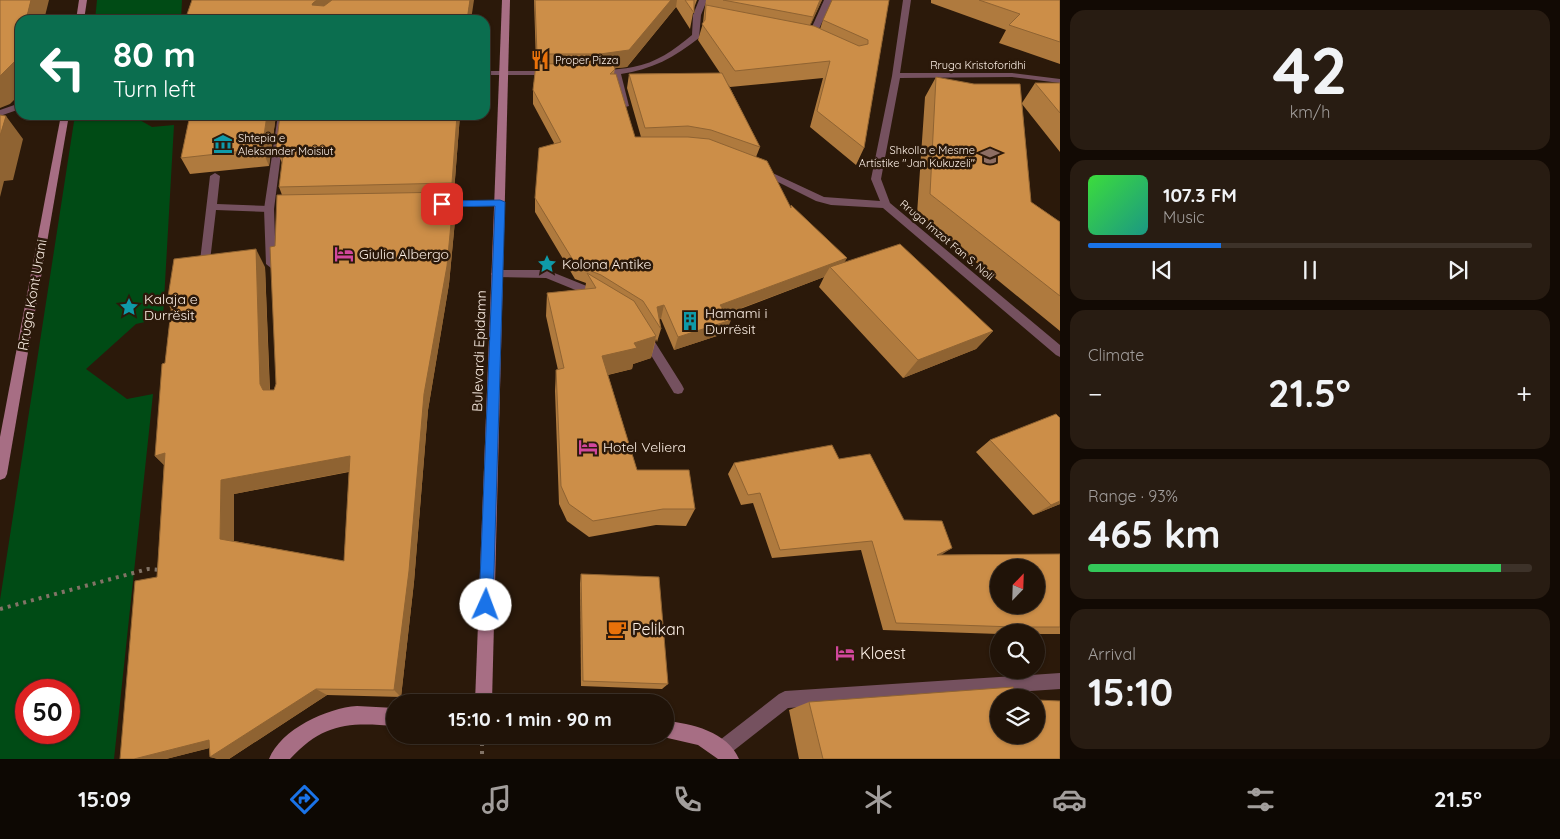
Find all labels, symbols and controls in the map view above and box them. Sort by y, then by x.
text: 42 [1272,29,1348,110]
text: 80 m [113,32,196,76]
icon: left [30,35,95,100]
restaurant icon: Proper Pizza [529,49,551,71]
place label: Proper Pizza [555,53,618,67]
street label: Rruga Kristoforidhi [930,58,1026,72]
text: Turn left [113,75,196,103]
text: km/h [1290,102,1330,122]
place label: Shtepia e Aleksander Moisiut [238,131,334,158]
museum icon: Shtepia e Aleksander Moisiut [212,133,234,155]
place label: Shkolla e Mesme Artistike "Jan Kukuzeli" [859,143,975,170]
school or university icon: Shkolla e Mesme Artistike "Jan Kukuzeli" [979,145,1001,167]
pin [421,183,463,225]
text: 107.3 FM [1163,183,1237,207]
icon: arrive [428,190,456,218]
street label: Rruga Imzot Fan S. Noli [897,197,997,283]
text: Music [1163,207,1205,227]
street label: Rruga Kont Urani [13,238,51,352]
hotel icon: Giulia Albergo [333,243,355,265]
place label: Giulia Albergo [359,245,449,263]
place icon: Kolona Antike [536,253,558,275]
place label: Kolona Antike [562,255,652,273]
icon: previous [1148,256,1176,284]
icon: pause [1296,256,1324,284]
icon: next [1444,256,1472,284]
place label: Kalaja e Durrësit [144,290,198,324]
street label: Bulevardi Epidamn [468,290,490,412]
place icon: Kalaja e Durrësit [118,296,140,318]
place label: Hamami i Durrësit [705,304,767,338]
building icon: Hamami i Durrësit [679,310,701,332]
text: Climate [1088,345,1144,365]
text: 21.5° [1268,369,1351,417]
text: − [1088,376,1103,411]
text: + [1516,376,1532,411]
hotel icon: Hotel Veliera [577,436,599,458]
place label: Hotel Veliera [603,438,686,456]
text: Range · 93% [1088,486,1178,506]
text: 465 km [1088,510,1221,558]
north arrow [990,559,1045,614]
map controls [990,559,1045,744]
position arrow [459,578,511,630]
cafe icon: Pelikan [606,618,628,640]
place label: Pelikan [632,619,685,639]
button: search [990,624,1045,679]
hotel icon: Kloest [834,642,856,664]
place label: Kloest [860,643,906,663]
text: Arrival [1088,644,1136,664]
text: 15:10 [1088,668,1173,716]
speed limit sign: 50 [15,679,80,744]
button: layers [990,689,1045,744]
text: 15:10 · 1 min · 90 m [448,707,612,731]
icon: directions [287,782,322,817]
icon: music [479,782,514,817]
icon: phone [670,782,705,817]
icon: climate [861,782,896,817]
icon: car [1052,782,1087,817]
icon: filters [1243,782,1278,817]
text: 15:09 [78,785,131,813]
text: 21.5° [1434,785,1482,813]

